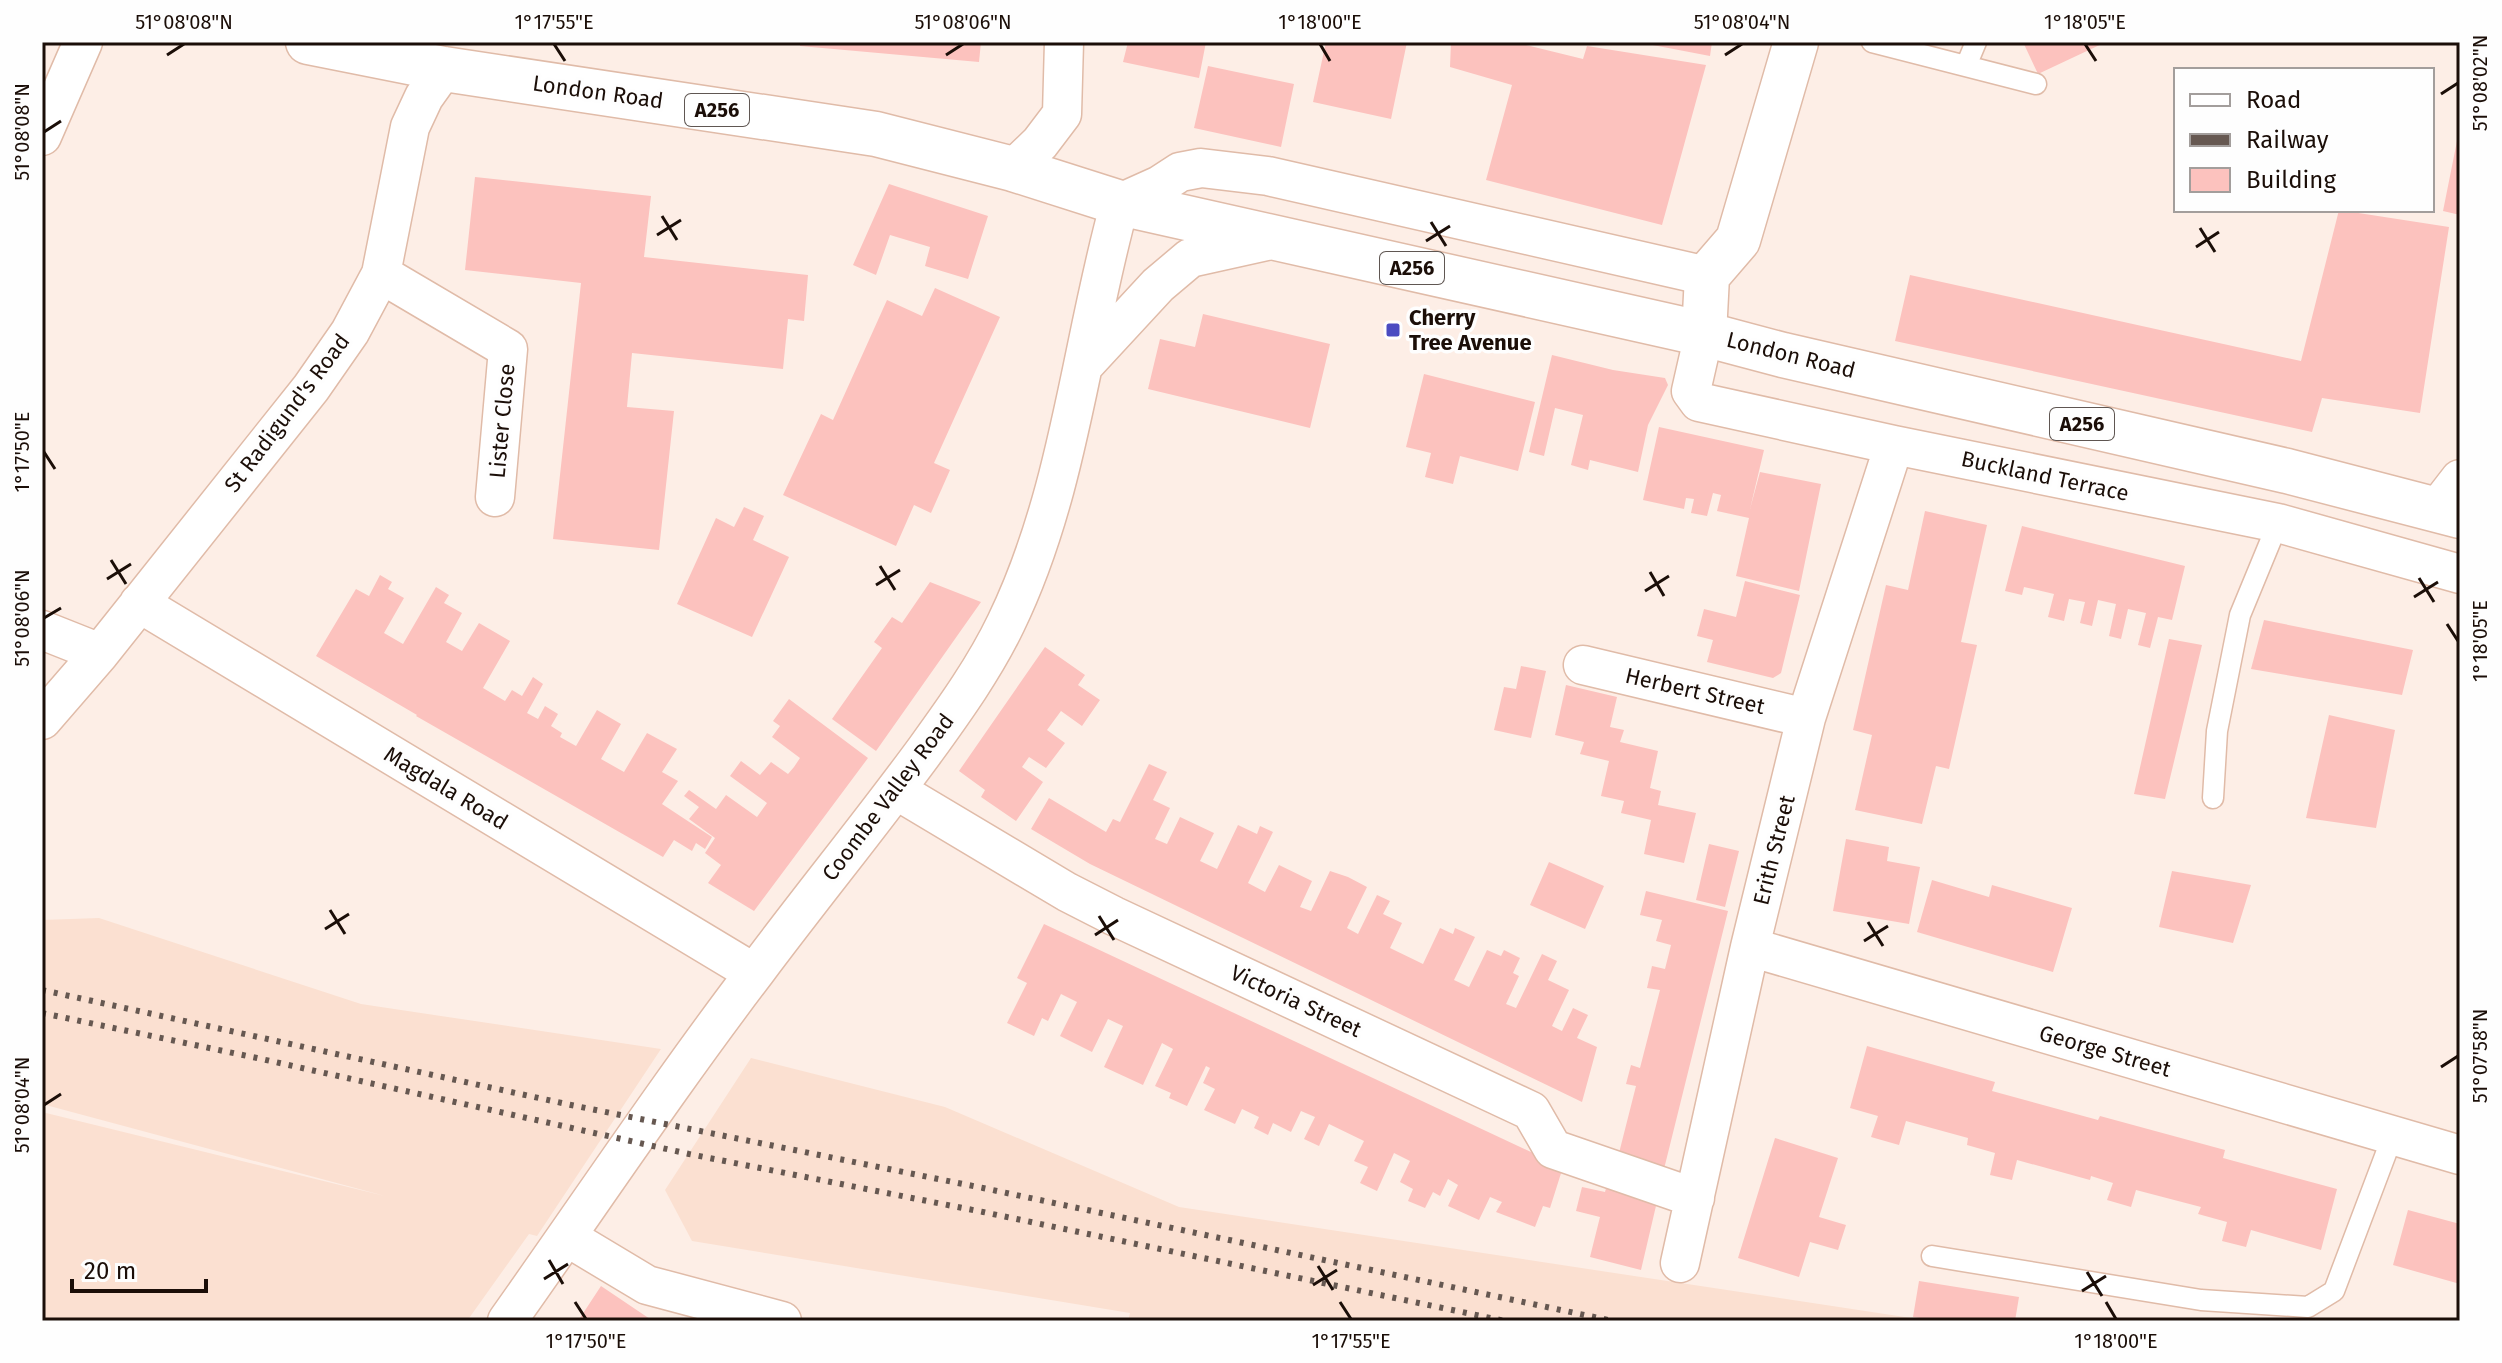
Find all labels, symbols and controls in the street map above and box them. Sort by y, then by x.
text: 51°08'08"N [135,10,233,34]
text: 1°17'55"E [514,10,594,34]
text: 51°08'06"N [914,10,1012,34]
text: 1°18'00"E [1278,10,1362,34]
text: 51°08'04"N [1694,10,1790,34]
text: 1°18'05"E [2044,10,2126,34]
text: 51°08'02"N [2468,35,2492,131]
legend [2174,68,2434,212]
street label: London Road [531,69,665,115]
text: 51°08'08"N [10,83,34,181]
text: Road [2246,86,2301,114]
road number: A256 [685,94,749,126]
text: Railway [2246,126,2329,154]
text: Building [2246,166,2336,194]
road number: A256 [1380,252,1444,284]
place label: Cherry Tree Avenue [1409,304,1532,356]
marker: Cherry Tree Avenue [1384,321,1402,339]
street label: London Road [1724,326,1858,384]
street label: St Radigund's Road [219,328,355,498]
street label: Lister Close [484,363,520,479]
road number: A256 [2050,408,2114,440]
text: 1°17'50"E [10,412,34,492]
street label: Buckland Terrace [1959,445,2131,507]
text: 51°08'06"N [10,569,34,667]
text: 1°18'05"E [2468,600,2492,682]
street label: Herbert Street [1623,662,1767,720]
street label: Coombe Valley Road [816,708,960,886]
street label: Magdala Road [379,740,513,836]
street label: Erith Street [1747,792,1801,908]
street label: Victoria Street [1226,959,1366,1043]
text: 51°07'58"N [2468,1009,2492,1103]
street label: George Street [2036,1019,2174,1083]
text: 51°08'04"N [10,1057,34,1153]
scale bar [72,1243,206,1293]
text: 20 m [84,1257,136,1285]
text: 1°17'50"E [546,1329,626,1353]
text: 1°17'55"E [1311,1329,1391,1353]
text: 1°18'00"E [2074,1329,2158,1353]

